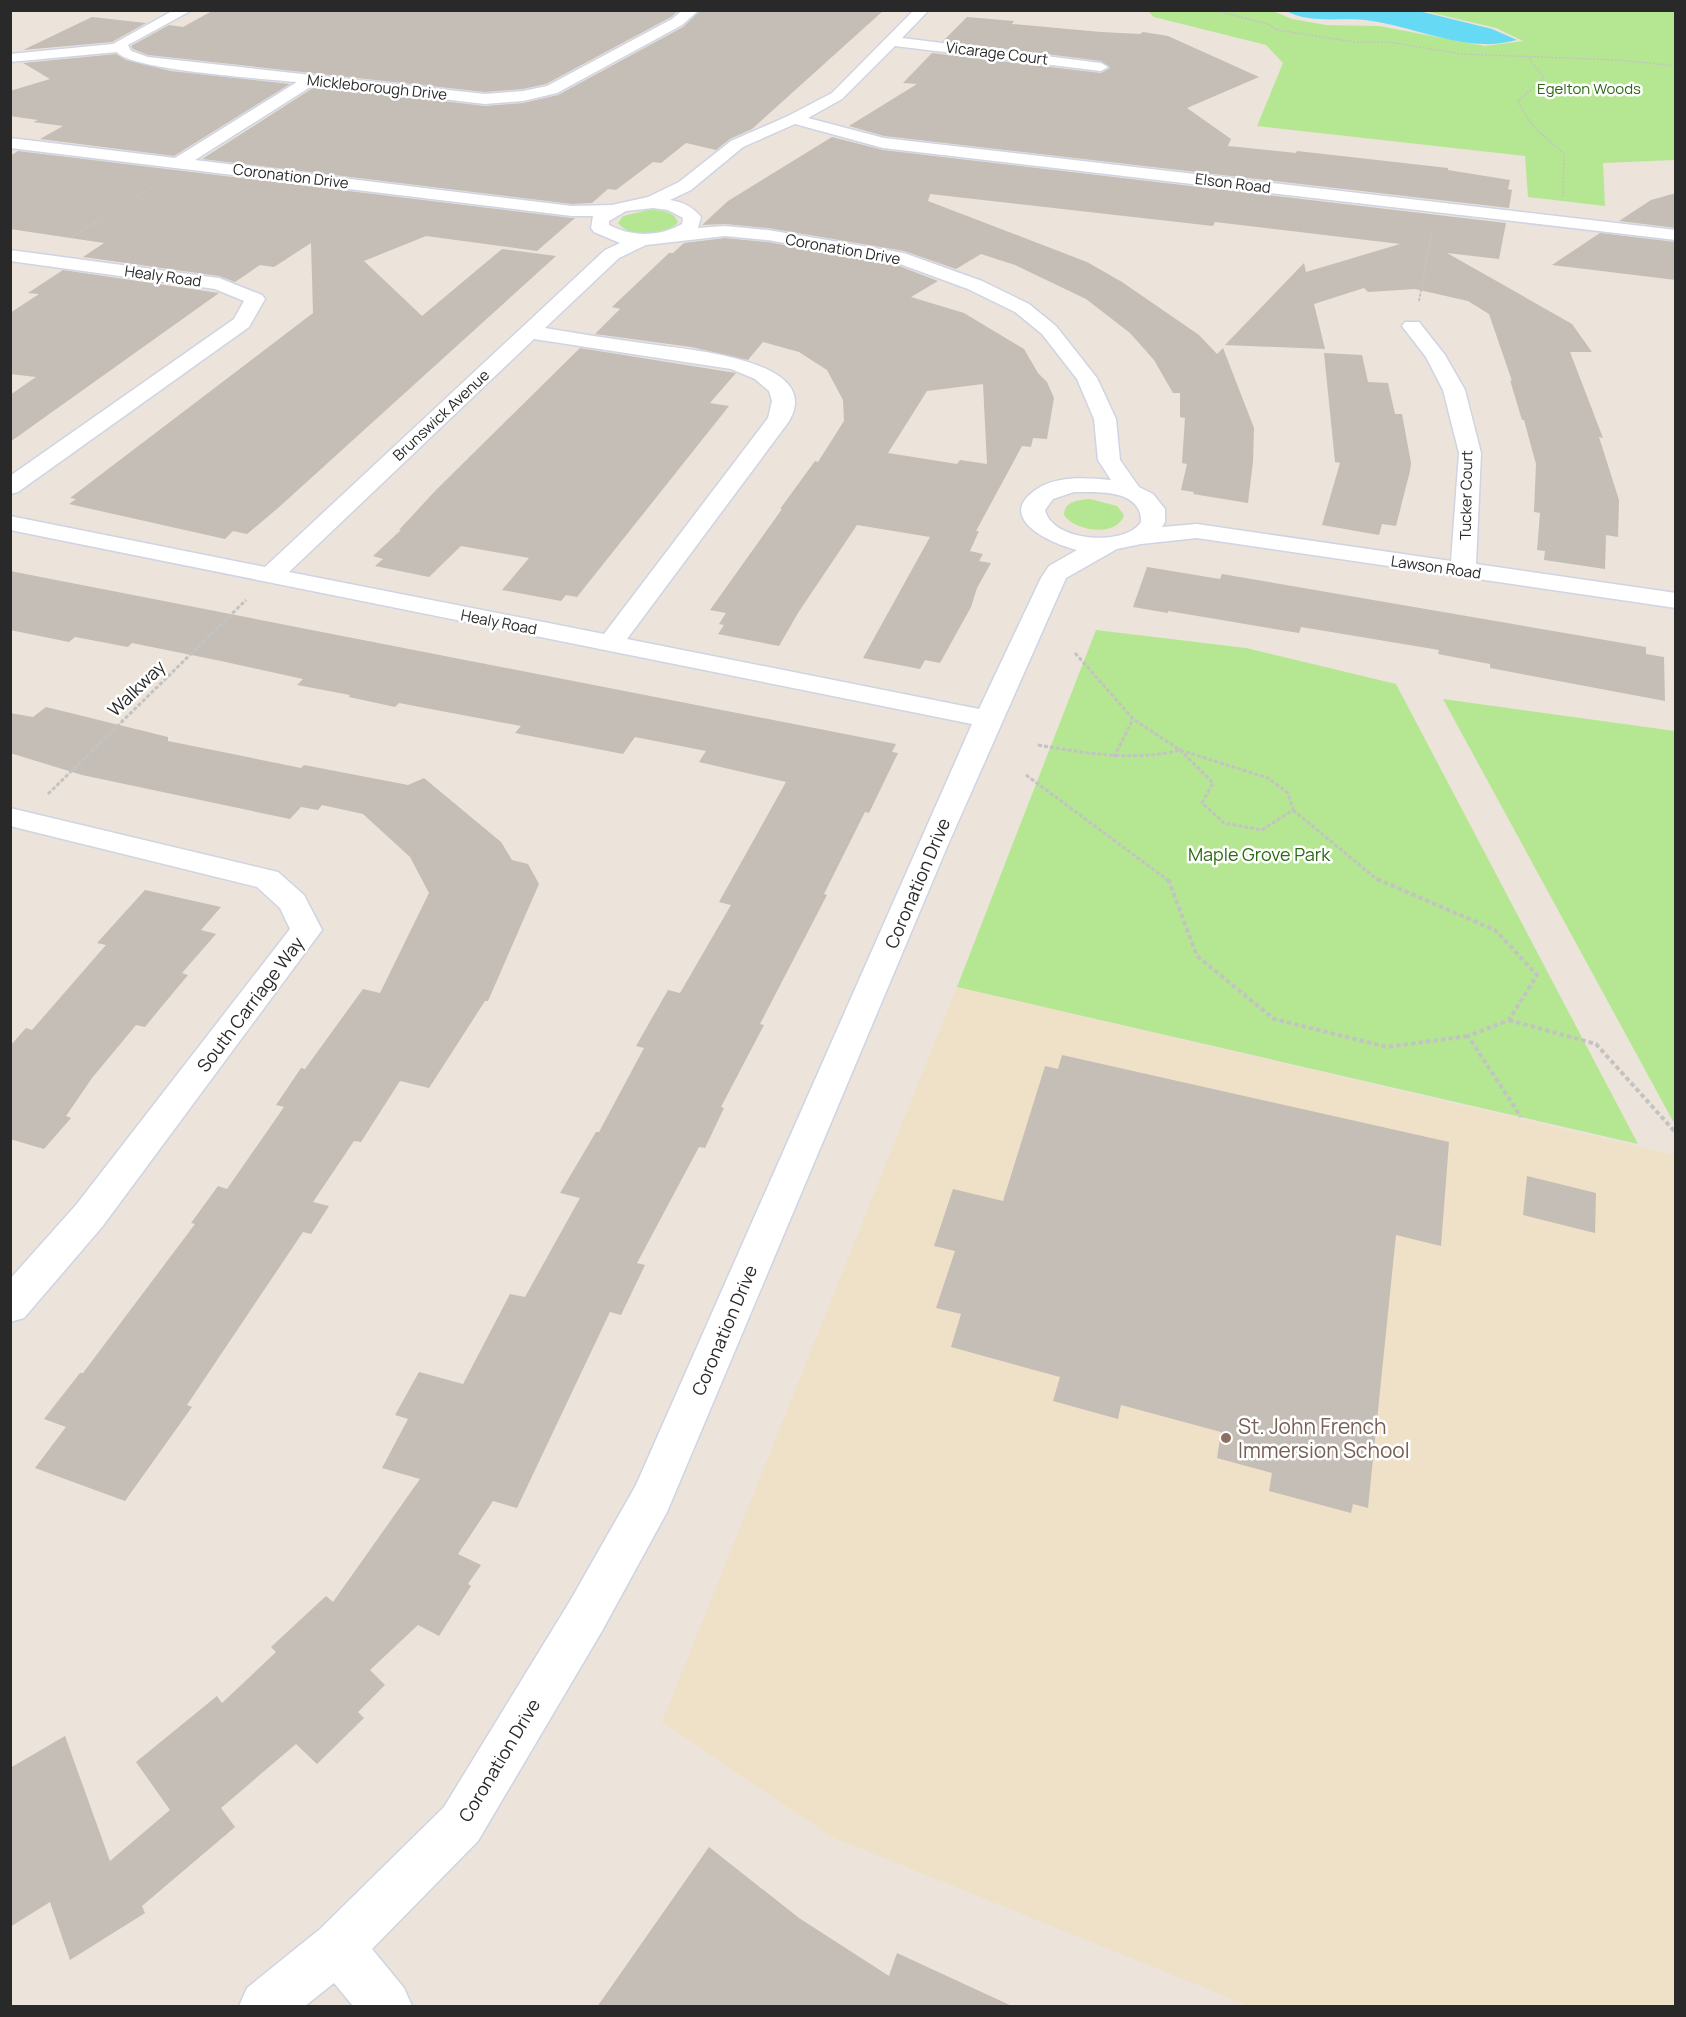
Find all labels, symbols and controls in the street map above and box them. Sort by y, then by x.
street label: Vicarage Court [945,36,1049,70]
street label: Mickleborough Drive [306,69,448,105]
park label: Egelton Woods [1537,78,1641,99]
street label: Coronation Drive [232,158,350,194]
street label: Elson Road [1194,168,1272,198]
street label: Coronation Drive [784,229,902,269]
street label: Healy Road [123,260,203,292]
street label: Brunswick Avenue [388,365,494,465]
street label: Tucker Court [1455,450,1477,540]
street label: Lawson Road [1389,550,1483,584]
street label: Healy Road [459,604,539,640]
street label: Walkway [102,654,170,721]
street label: Coronation Drive [879,814,955,952]
park label: Maple Grove Park [1188,842,1331,866]
street label: South Carriage Way [191,931,309,1077]
street label: Coronation Drive [686,1261,762,1399]
place label: St. John French Immersion School [1238,1412,1410,1464]
marker: St. John French Immersion School [1219,1431,1233,1445]
street label: Coronation Drive [453,1694,545,1826]

